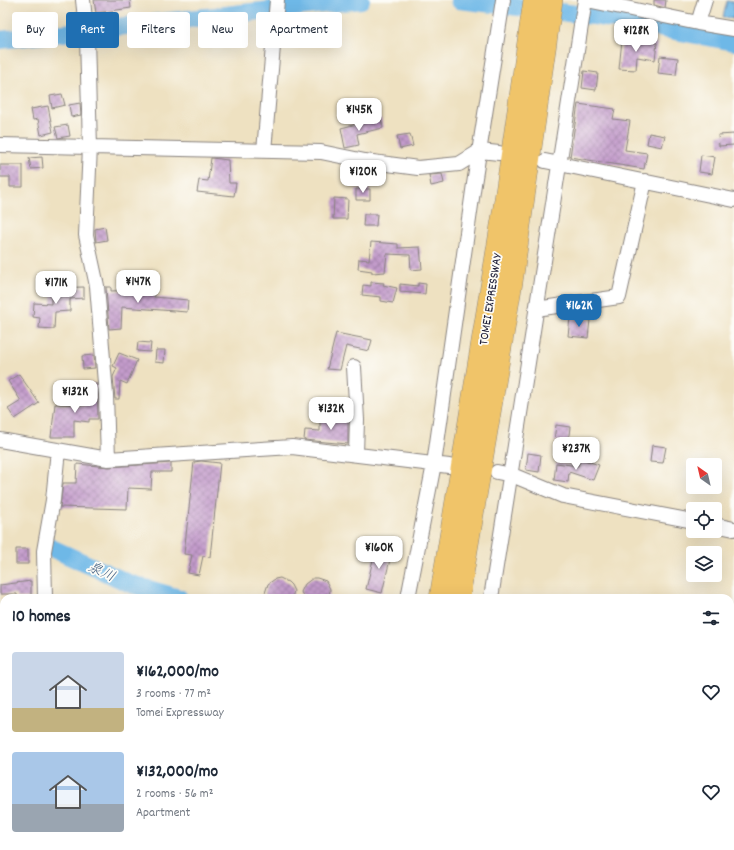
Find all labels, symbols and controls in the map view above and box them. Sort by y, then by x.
chip: Buy [12,12,58,48]
chip: Rent [66,12,119,48]
chip: Filters [127,12,190,48]
chip: New [198,12,248,48]
chip: Apartment [256,12,342,48]
pin: ¥128K [608,19,664,53]
text: ¥128K [623,22,649,41]
pin: ¥145K [331,98,387,132]
text: ¥145K [346,101,372,120]
pin: ¥120K [335,160,391,194]
text: ¥120K [349,163,377,182]
street label: TOMEI EXPRESSWAY [475,251,508,347]
pin: ¥147K [110,270,166,304]
pin: ¥171K [28,271,84,305]
text: ¥147K [125,273,151,292]
text: ¥171K [45,274,67,293]
pin: ¥162K [551,294,607,328]
text: ¥162K [565,297,593,316]
pin: ¥132K [47,380,103,414]
text: ¥132K [62,383,88,402]
pin: ¥132K [303,397,359,431]
text: ¥132K [318,400,344,419]
pin: ¥237K [548,437,604,471]
text: ¥237K [562,440,590,459]
north arrow [686,458,722,494]
map controls [686,458,722,582]
button: locate [686,502,722,538]
pin: ¥160K [351,536,407,570]
text: ¥160K [365,539,393,558]
button: layers [686,546,722,582]
water label: 泉川 [84,558,118,588]
text: 10 homes [12,606,71,630]
icon: filters [700,607,722,629]
text: ¥162,000/mo [136,661,219,685]
icon: home [44,668,92,716]
icon: heart [700,681,722,703]
text: 3 rooms · 77 m² [136,685,211,704]
text: Tomei Expressway [136,704,224,723]
text: ¥132,000/mo [136,761,218,785]
icon: home [44,768,92,816]
icon: heart [700,781,722,803]
text: 2 rooms · 56 m² [136,785,213,804]
text: Apartment [136,804,190,823]

